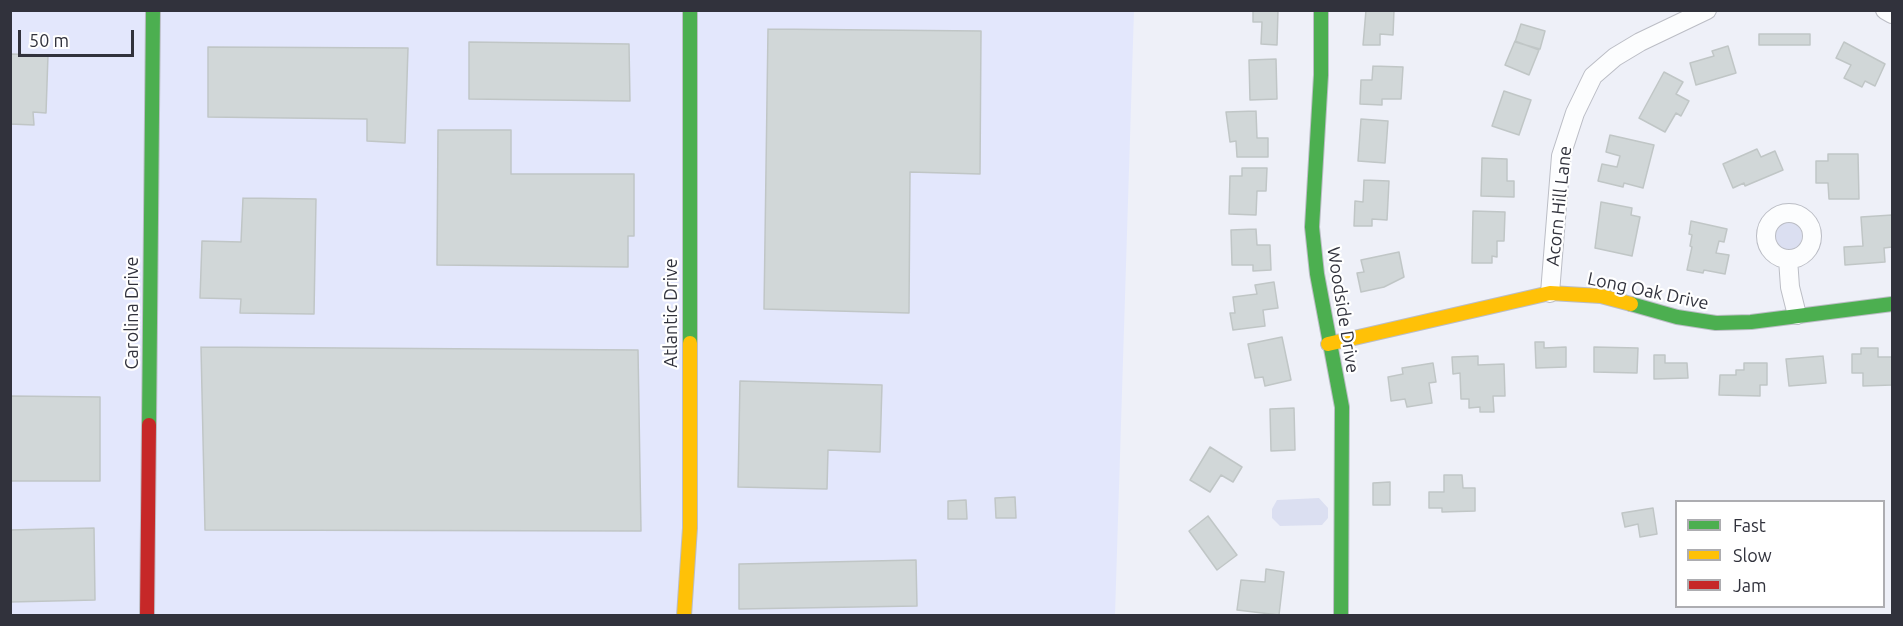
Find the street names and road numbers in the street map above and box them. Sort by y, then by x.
street label: Acorn Hill Lane [1542,145,1576,267]
street label: Woodside Drive [1322,245,1364,375]
street label: Carolina Drive [121,257,143,369]
street label: Atlantic Drive [660,258,682,368]
street label: Long Oak Drive [1585,268,1711,314]

